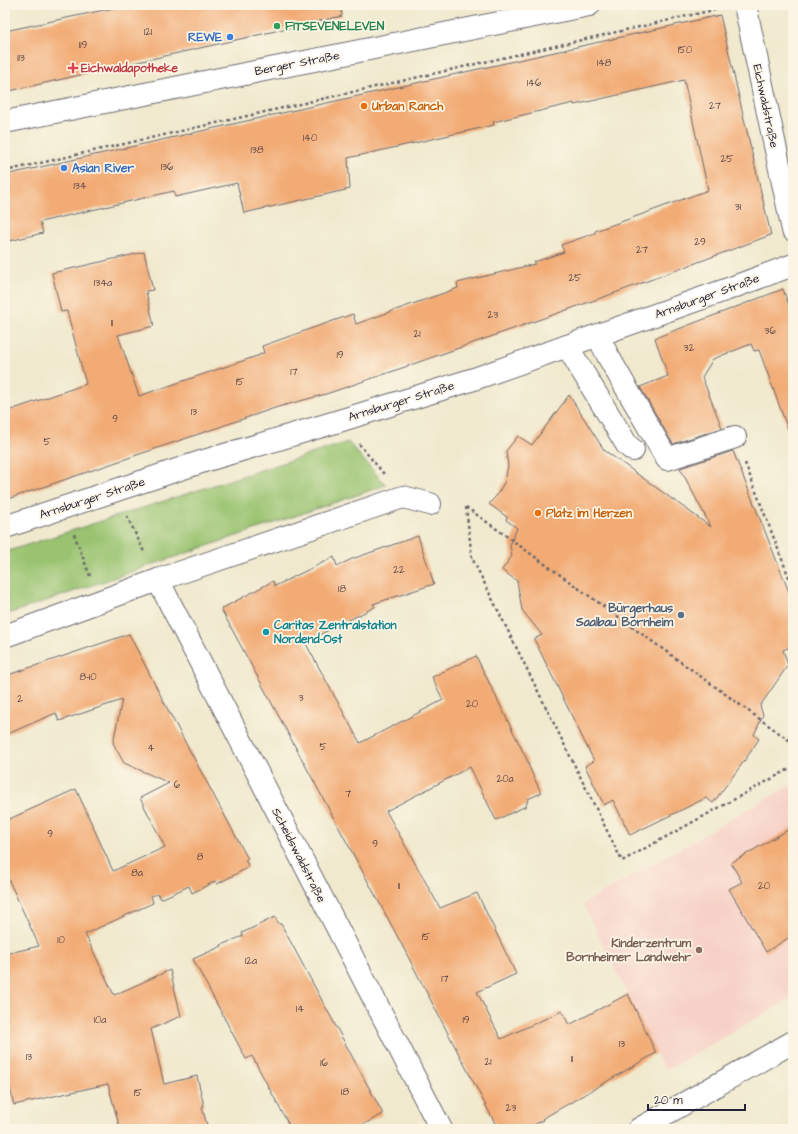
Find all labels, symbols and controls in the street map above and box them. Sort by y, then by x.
place label: FITSEVENELEVEN [285,18,385,35]
marker: FITSEVENELEVEN [272,21,282,31]
house number: 121 [144,25,153,39]
place label: REWE [188,29,223,46]
marker: REWE [225,32,235,42]
house number: 119 [79,38,87,52]
house number: 150 [678,43,692,57]
street label: Berger Straße [253,47,342,81]
house number: 113 [17,51,25,65]
house number: 148 [597,56,612,70]
place label: Eichwaldapotheke [81,60,178,78]
marker: Eichwaldapotheke [68,63,78,73]
street label: Eichwaldstraße [748,63,783,150]
house number: 146 [527,76,542,90]
place label: Urban Ranch [371,98,444,115]
house number: 27 [709,99,721,113]
marker: Urban Ranch [359,101,369,111]
house number: 140 [303,131,317,145]
house number: 138 [251,143,264,157]
house number: 25 [721,152,733,166]
place label: Asian River [72,160,135,177]
house number: 136 [161,160,174,174]
marker: Asian River [59,163,69,173]
house number: 134 [73,179,87,193]
house number: 31 [735,200,742,214]
house number: 29 [694,235,706,249]
house number: 27 [636,243,648,257]
street label: Arnsburger Straße [652,269,763,324]
house number: 25 [569,271,581,285]
house number: 134a [94,276,112,290]
house number: 23 [488,308,498,322]
house number: 11 [111,316,114,330]
house number: 36 [764,324,776,338]
house number: 21 [413,327,421,341]
house number: 32 [684,341,695,355]
house number: 19 [337,348,344,362]
house number: 17 [290,365,298,379]
house number: 15 [236,375,244,389]
street label: Arnsburger Straße [346,377,457,427]
house number: 13 [191,405,197,419]
house number: 9 [112,412,118,426]
house number: 5 [43,435,51,449]
street label: Arnsburger Straße [37,473,148,525]
place label: Platz im Herzen [546,505,632,522]
marker: Platz im Herzen [533,508,543,518]
house number: 22 [393,563,405,577]
house number: 18 [338,582,346,596]
place label: Bürgerhaus Saalbau Bornheim [575,600,674,631]
marker: Bürgerhaus Saalbau Bornheim [676,610,686,620]
place label: Caritas Zentralstation Nordend-Ost [274,617,397,648]
marker: Caritas Zentralstation Nordend-Ost [261,627,271,637]
house number: 8-10 [79,670,97,684]
house number: 3 [298,691,304,705]
house number: 2 [17,692,23,706]
house number: 20 [466,697,478,711]
house number: 5 [319,740,327,754]
house number: 4 [148,741,155,755]
house number: 20a [496,772,514,786]
house number: 6 [174,778,181,792]
house number: 7 [345,787,351,801]
street label: Scheidswaldstraße [267,805,330,906]
house number: 9 [47,827,53,841]
house number: 9 [372,837,378,851]
house number: 8 [197,850,204,864]
house number: 8a [131,866,143,880]
house number: 11 [398,879,401,893]
house number: 20 [758,879,770,893]
house number: 15 [422,930,430,944]
house number: 10 [57,933,65,947]
place label: Kinderzentrum Bornheimer Landwehr [566,935,692,966]
marker: Kinderzentrum Bornheimer Landwehr [694,945,704,955]
house number: 12a [245,954,257,968]
house number: 17 [441,972,449,986]
house number: 14 [296,1002,304,1016]
house number: 10a [94,1013,106,1027]
house number: 19 [463,1013,470,1027]
house number: 13 [619,1037,625,1051]
house number: 13 [26,1050,32,1064]
house number: 11 [571,1052,574,1066]
house number: 21 [484,1055,492,1069]
house number: 16 [320,1056,328,1070]
house number: 18 [341,1085,349,1099]
house number: 15 [134,1086,142,1100]
scale bar [648,1086,745,1112]
text: 20 m [654,1092,683,1109]
house number: 23 [506,1101,516,1115]

